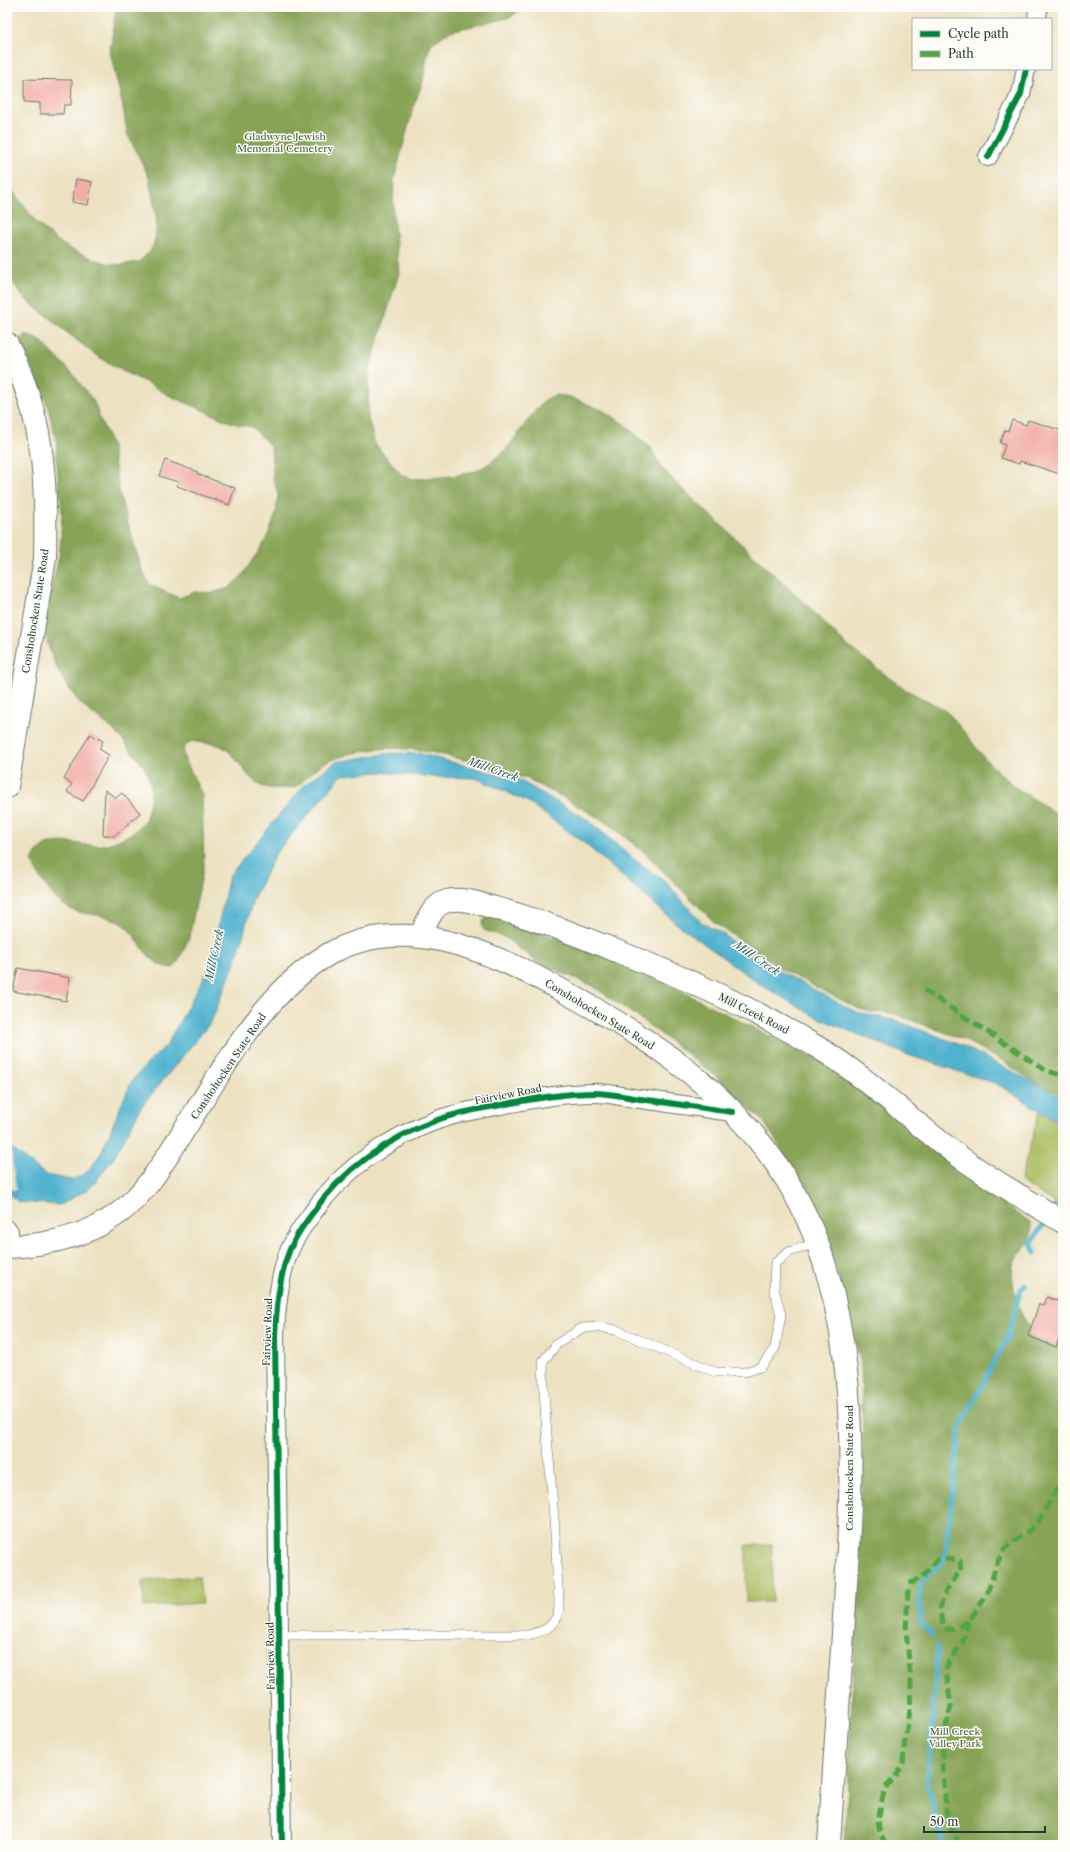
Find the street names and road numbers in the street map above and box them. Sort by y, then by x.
street label: Conshohocken State Road [19,548,52,674]
street label: Conshohocken State Road [543,976,657,1052]
street label: Mill Creek Road [716,990,791,1037]
street label: Conshohocken State Road [188,1011,269,1122]
street label: Fairview Road [474,1082,543,1107]
street label: Fairview Road [260,1298,275,1366]
street label: Conshohocken State Road [843,1405,856,1531]
street label: Fairview Road [263,1622,278,1690]

